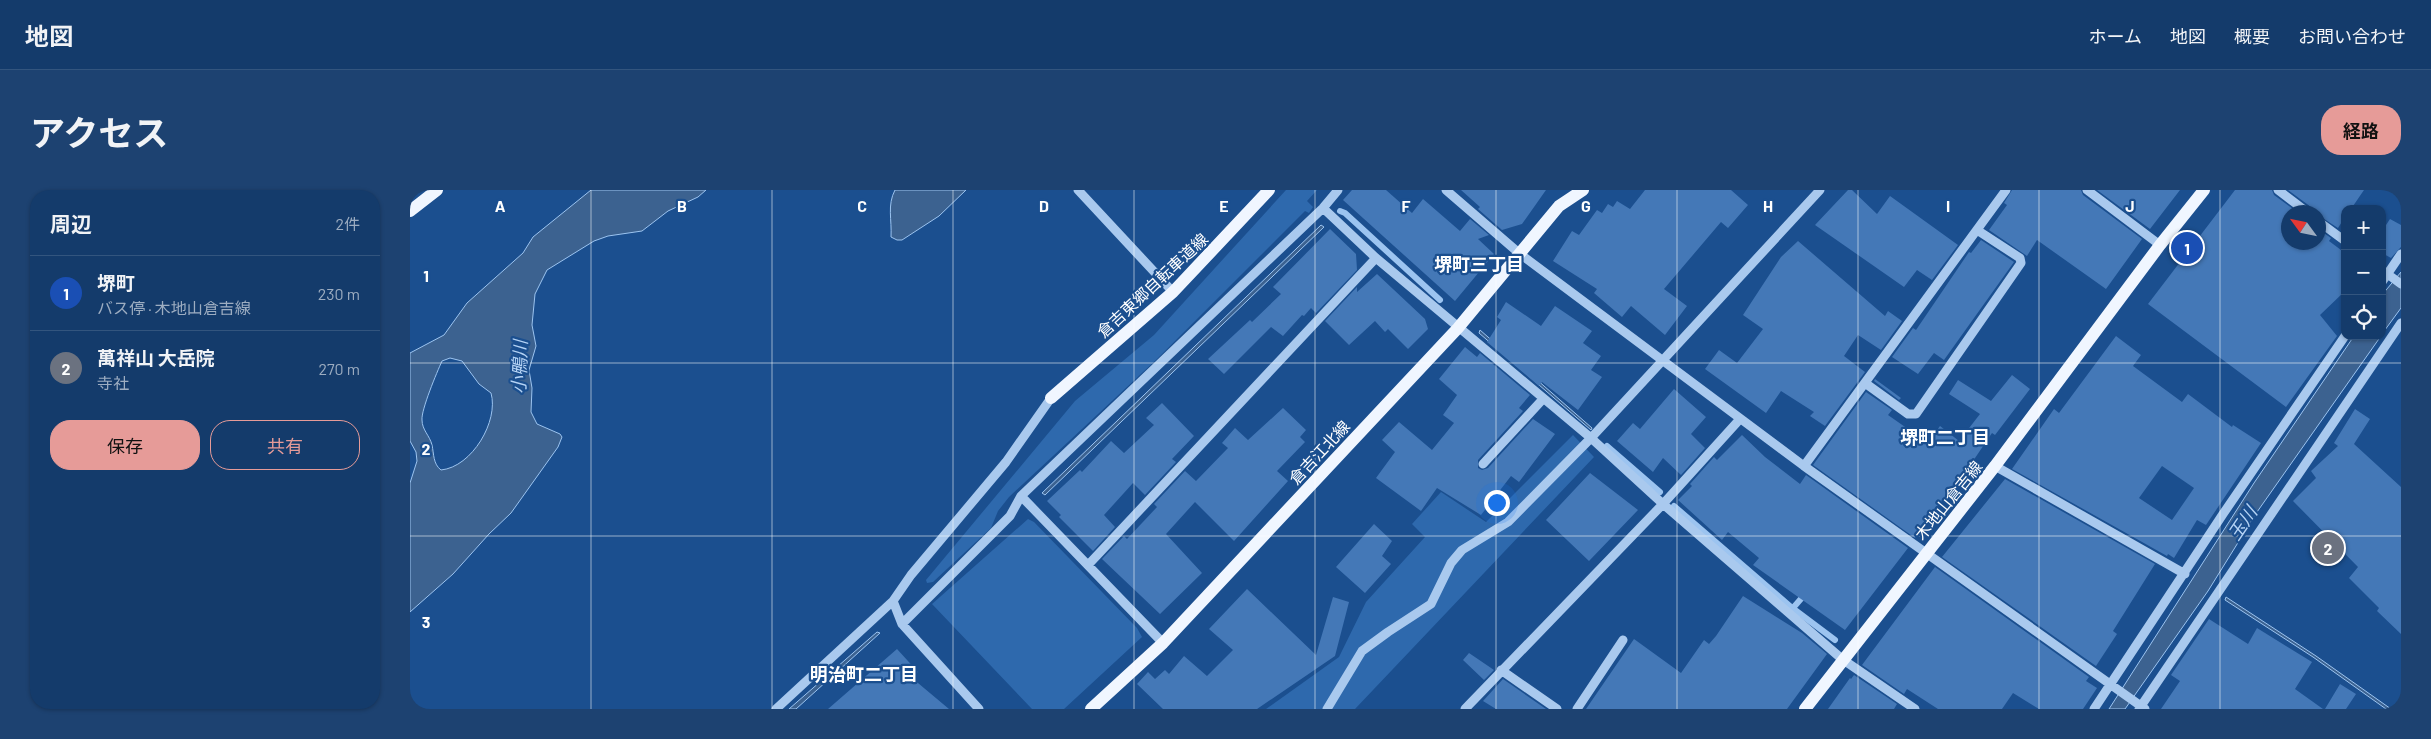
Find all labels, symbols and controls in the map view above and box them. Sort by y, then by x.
text: 地図 [25,21,73,50]
text: ホーム [2089,25,2142,47]
text: 地図 [2170,25,2206,47]
text: 概要 [2234,25,2270,47]
text: お問い合わせ [2298,25,2406,47]
button: 経路 [2321,105,2401,155]
text: アクセス [30,111,168,153]
text: A [495,196,506,215]
text: B [677,196,687,215]
text: C [857,196,867,215]
text: D [1039,196,1049,215]
text: E [1219,196,1229,215]
text: F [1402,196,1411,215]
text: G [1581,196,1591,215]
text: H [1763,196,1773,215]
text: I [1946,196,1950,215]
text: J [2125,196,2135,215]
north arrow [2281,205,2326,250]
map controls [2341,205,2386,340]
button: + [2341,205,2386,250]
text: 周辺 [50,211,92,236]
text: 2件 [335,214,360,233]
street label: 倉吉東郷自転車道線 [1093,229,1211,341]
pin: 1 [2171,229,2203,267]
button: − [2341,250,2386,295]
district label: 堺町三丁目 [1434,253,1524,275]
text: 1 [423,266,429,285]
text: 堺町 [97,271,135,294]
text: 1 [63,284,69,303]
text: 230 m [318,284,360,303]
button: locate [2341,295,2386,340]
text: バス停 · 木地山倉吉線 [97,298,251,317]
water label: 小鴨川 [507,338,531,394]
text: 萬祥山 大岳院 [97,346,215,369]
text: 2 [62,359,70,378]
text: 270 m [318,359,360,378]
text: 寺社 [97,373,129,392]
street label: 倉吉江北線 [1285,416,1353,488]
button: 保存 [50,420,200,470]
button: 共有 [210,420,360,470]
district label: 堺町二丁目 [1900,426,1990,448]
text: 2 [422,439,431,458]
street label: 木地山倉吉線 [1910,457,1986,543]
your location [1484,490,1510,516]
water label: 玉川 [2223,500,2262,544]
pin: 2 [2312,529,2344,567]
text: 3 [422,612,430,631]
district label: 明治町二丁目 [810,663,918,685]

